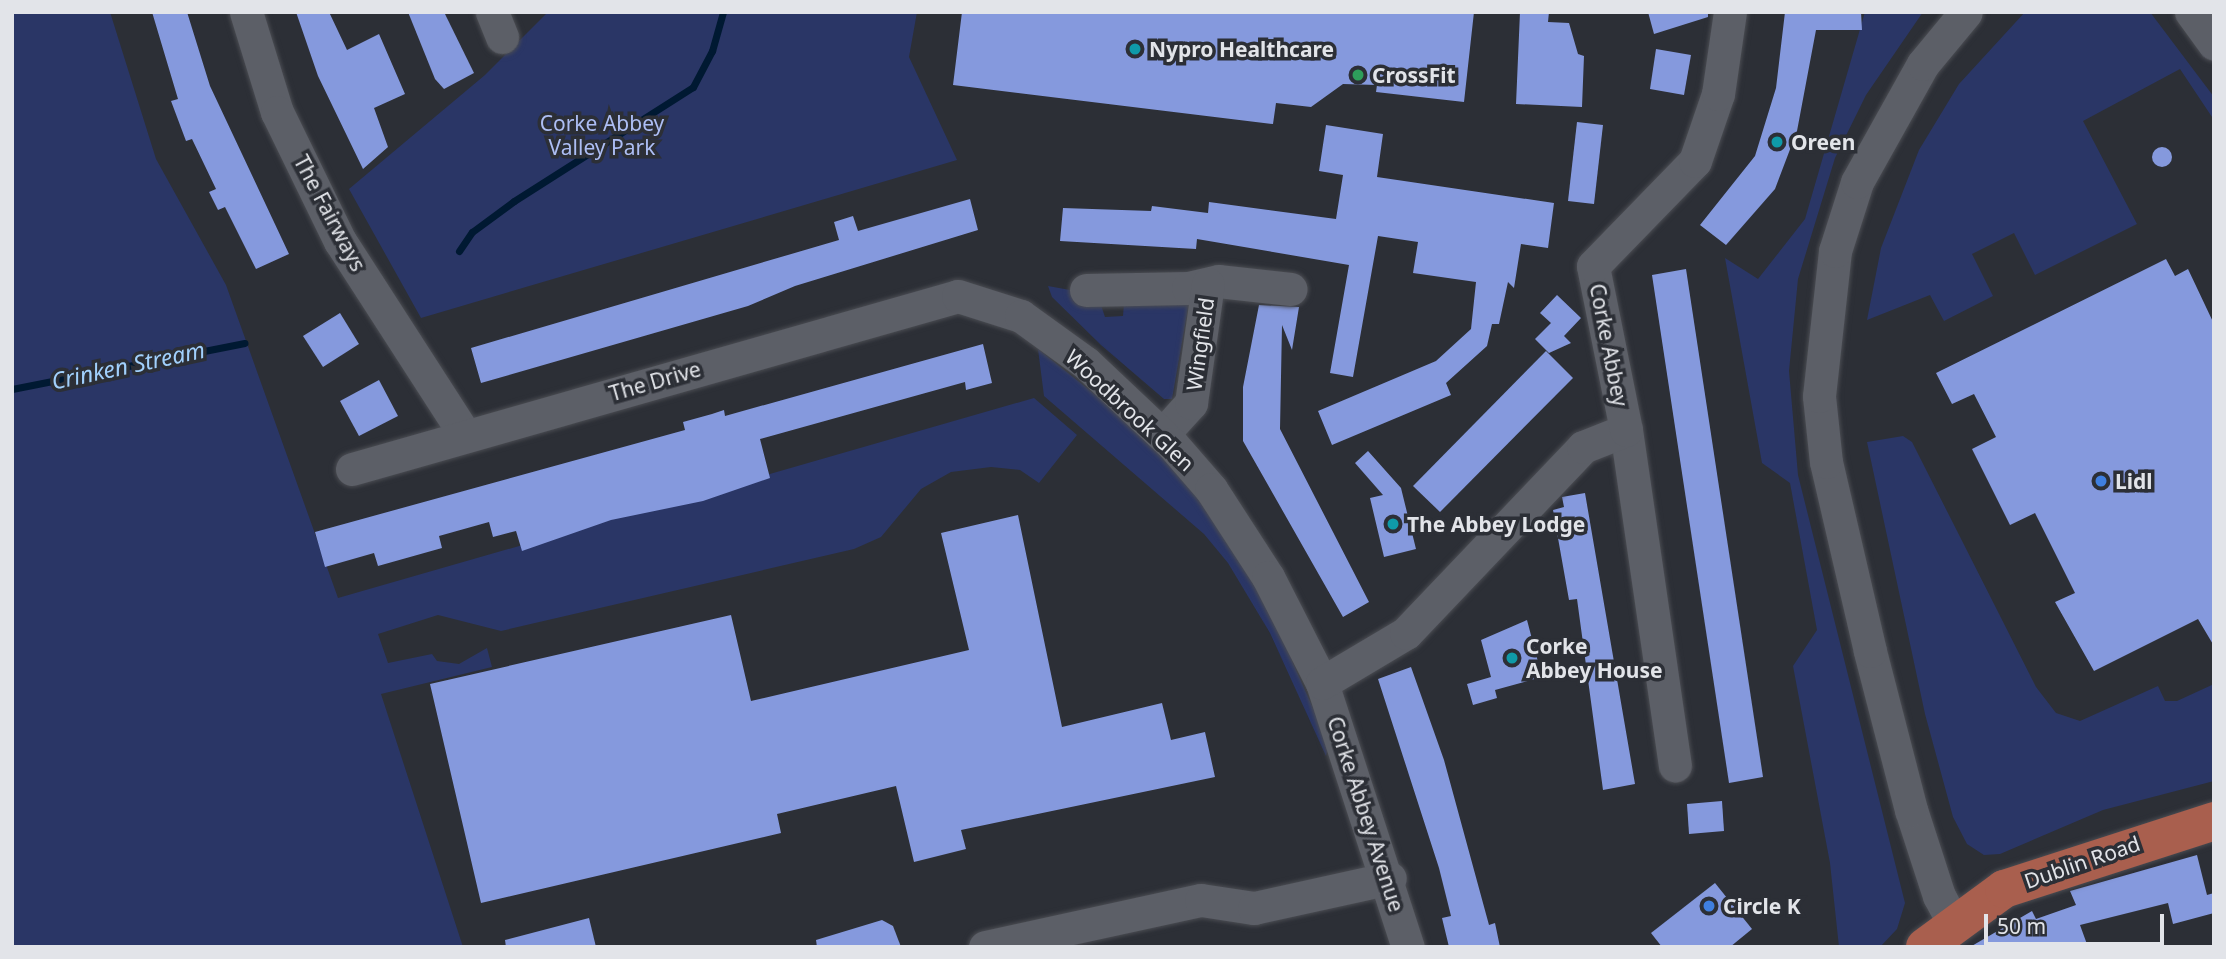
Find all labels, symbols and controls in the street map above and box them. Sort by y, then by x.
place label: Nypro Healthcare [1149,36,1334,62]
marker: Nypro Healthcare [1127,41,1143,57]
place label: CrossFit [1372,62,1456,88]
marker: CrossFit [1350,67,1366,83]
park label: Corke Abbey Valley Park [540,110,664,160]
place label: Oreen [1791,129,1855,155]
marker: Oreen [1769,134,1785,150]
street label: The Fairways [289,151,371,275]
street label: Corke Abbey [1585,281,1633,409]
street label: Wingfield [1181,296,1219,392]
water label: Crinken Stream [49,335,207,395]
street label: Woodbrook Glen [1061,344,1199,476]
street label: The Drive [606,356,704,406]
place label: Lidl [2115,468,2153,494]
marker: Lidl [2093,473,2109,489]
place label: The Abbey Lodge [1407,511,1585,537]
marker: The Abbey Lodge [1385,516,1401,532]
place label: Corke Abbey House [1526,633,1663,683]
marker: Corke Abbey House [1504,650,1520,666]
street label: Corke Abbey Avenue [1323,713,1409,915]
street label: Dublin Road [2021,830,2143,894]
place label: Circle K [1723,893,1801,919]
marker: Circle K [1701,898,1717,914]
scale bar [1988,900,2168,944]
text: 50 m [1997,912,2046,940]

